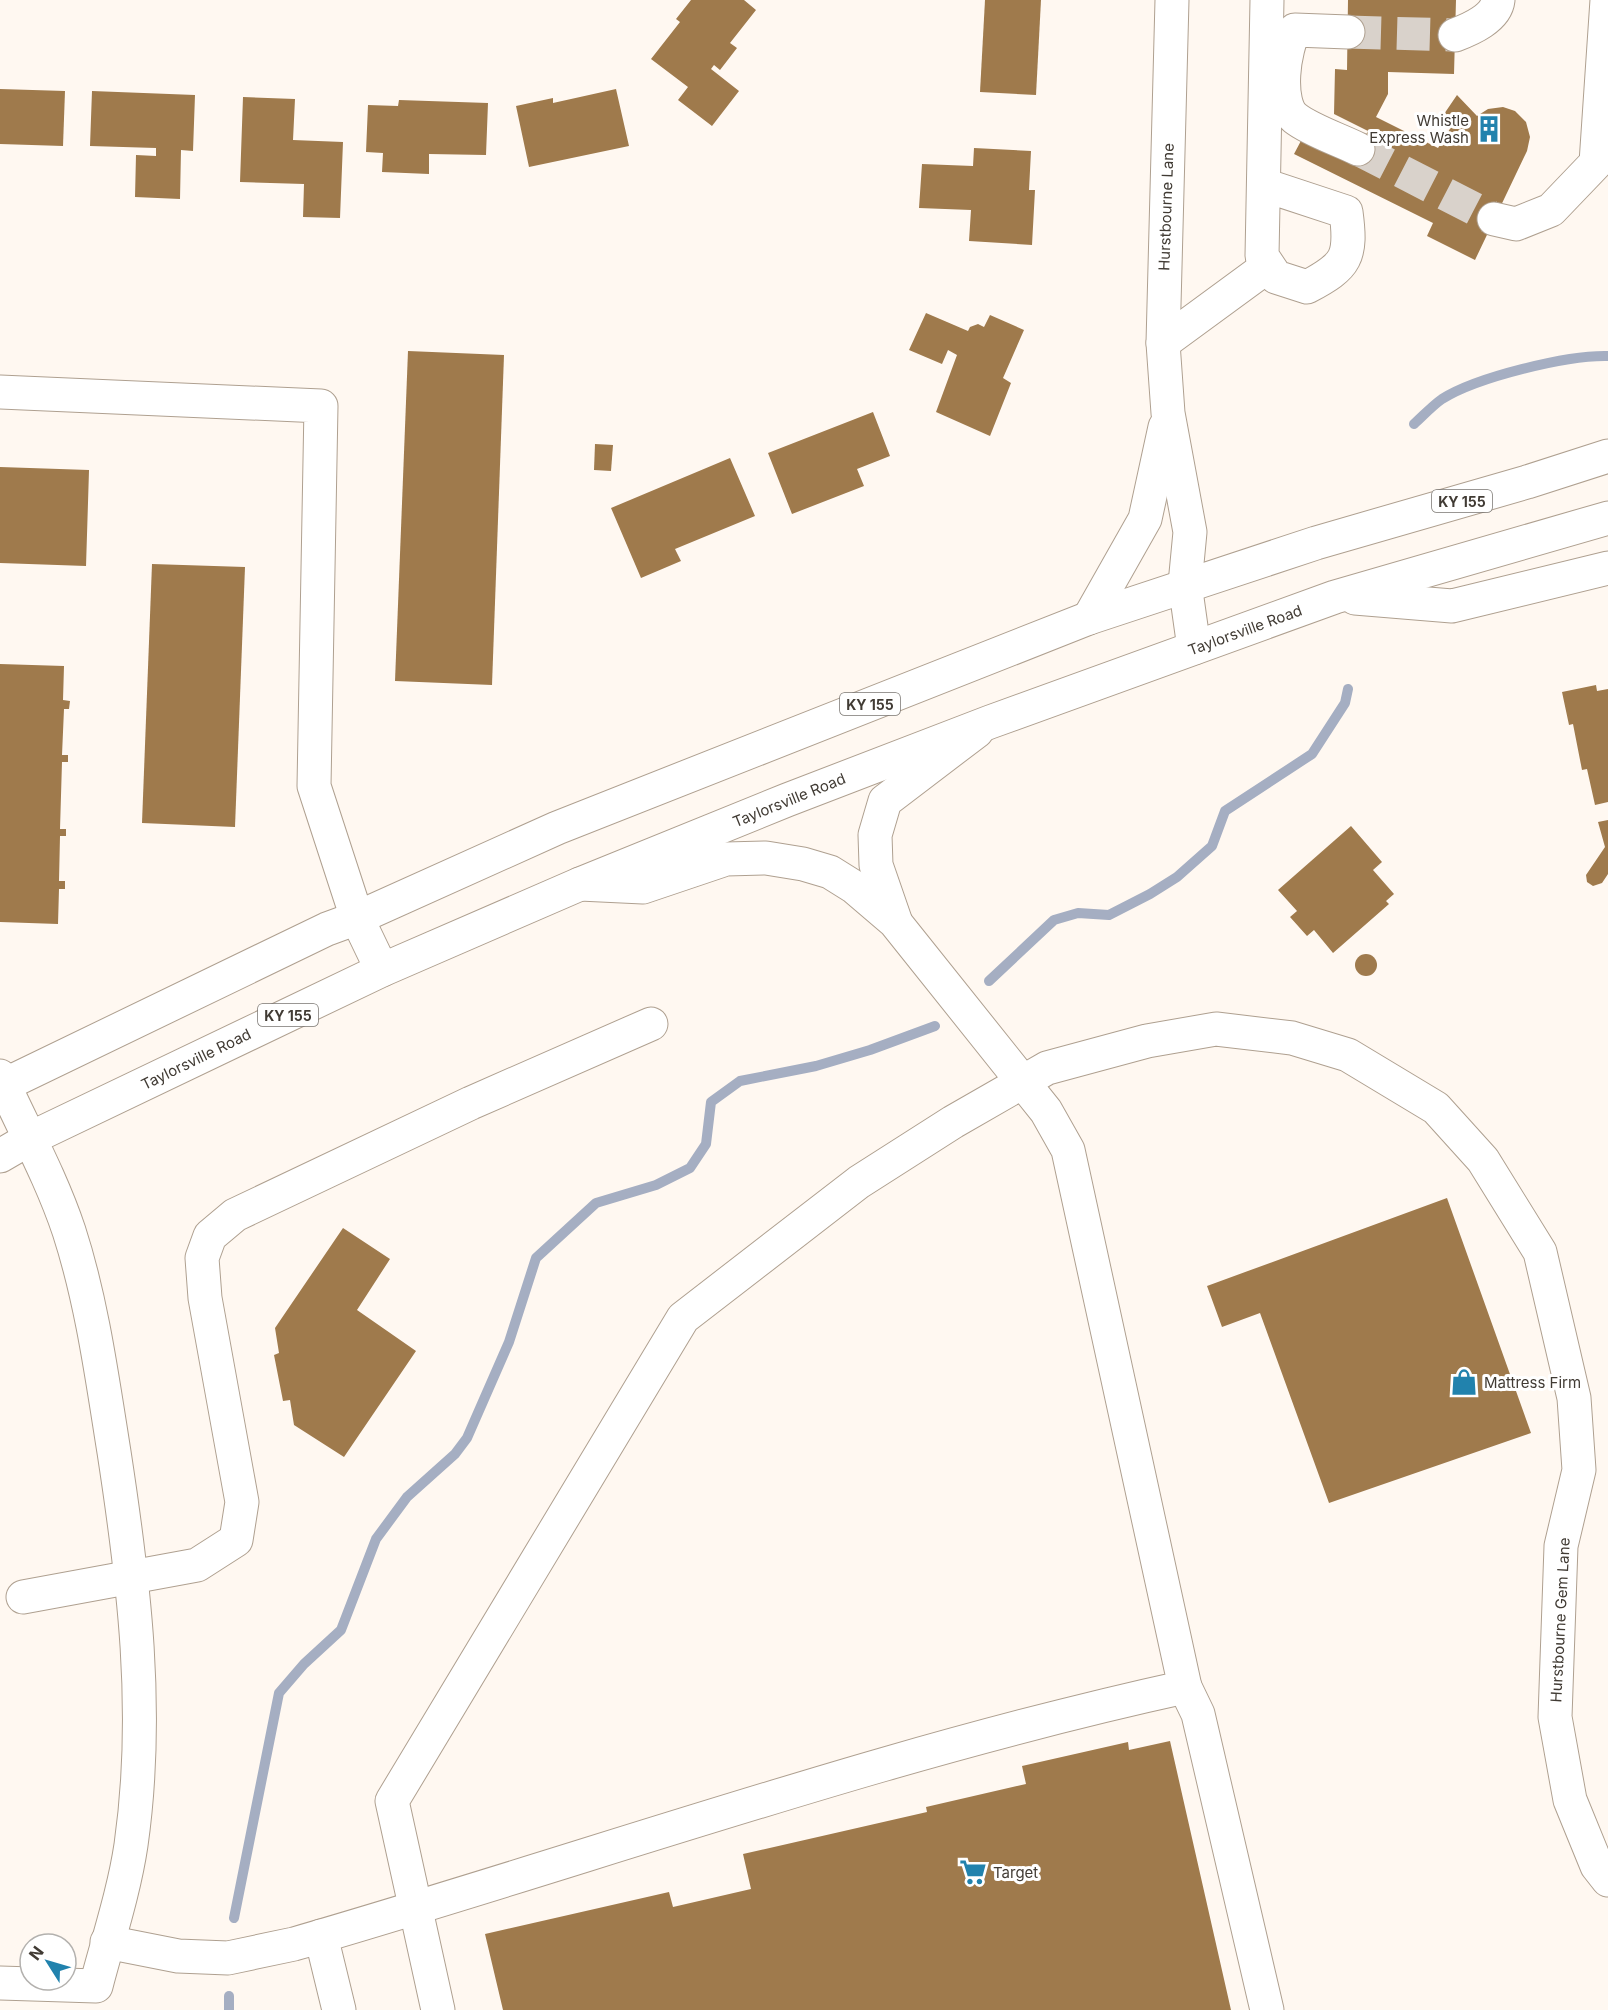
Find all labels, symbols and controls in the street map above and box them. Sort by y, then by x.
place label: Whistle Express Wash [1369,111,1469,147]
building icon: Whistle Express Wash [1474,114,1504,144]
street label: Hurstbourne Lane [1154,143,1178,271]
road number: KY 155 [1432,490,1492,512]
street label: Taylorsville Road [1185,601,1305,659]
road number: KY 155 [840,693,900,715]
street label: Taylorsville Road [730,769,848,831]
road number: KY 155 [258,1004,318,1026]
street label: Taylorsville Road [138,1024,254,1094]
shop icon: Mattress Firm [1449,1367,1479,1397]
place label: Mattress Firm [1484,1373,1581,1392]
street label: Hurstbourne Gem Lane [1546,1537,1574,1703]
supermarket icon: Target [958,1857,988,1887]
place label: Target [993,1863,1038,1882]
north arrow [18,1932,78,1992]
text: N [24,1942,48,1964]

